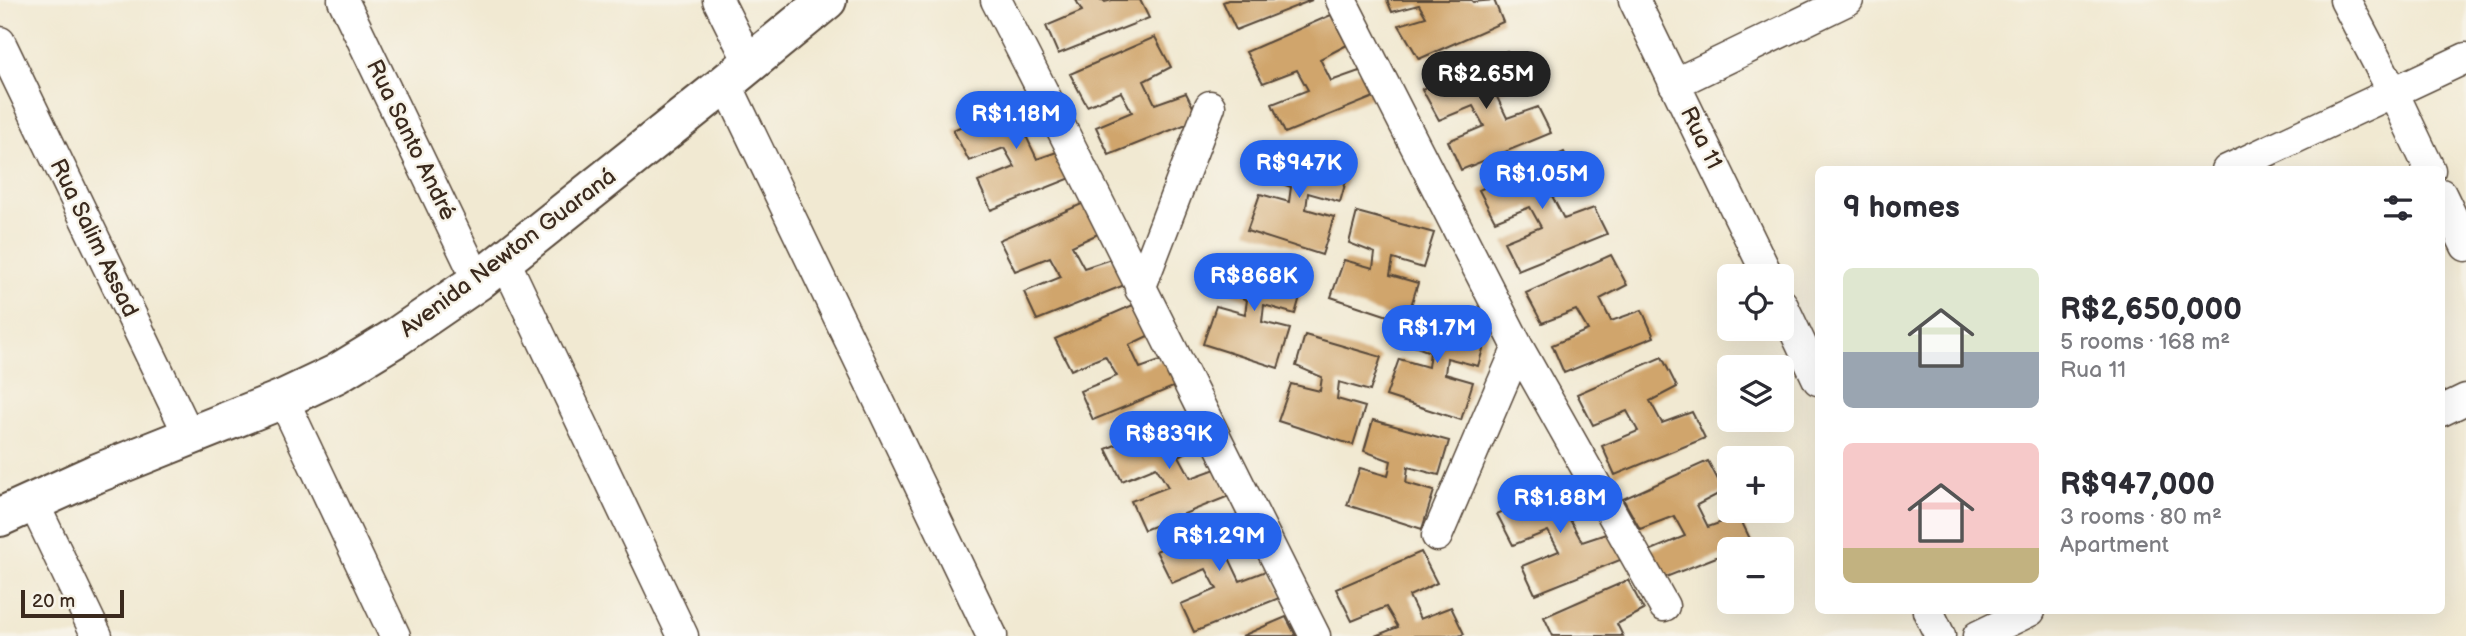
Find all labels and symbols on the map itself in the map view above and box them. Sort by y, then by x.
pin: R$2.65M [1421,52,1551,111]
street label: Rua Santo André [360,55,462,225]
pin: R$1.18M [951,92,1081,151]
street label: Rua 11 [1674,102,1728,174]
pin: R$947K [1242,140,1356,200]
pin: R$1.05M [1477,152,1607,211]
street label: Rua Salim Assad [44,154,144,322]
street label: Avenida Newton Guaraná [394,162,622,344]
pin: R$868K [1197,254,1311,313]
pin: R$1.7M [1380,306,1494,365]
pin: R$839K [1112,412,1226,471]
pin: R$1.88M [1495,476,1625,535]
pin: R$1.29M [1154,514,1284,573]
scale bar [21,587,124,619]

